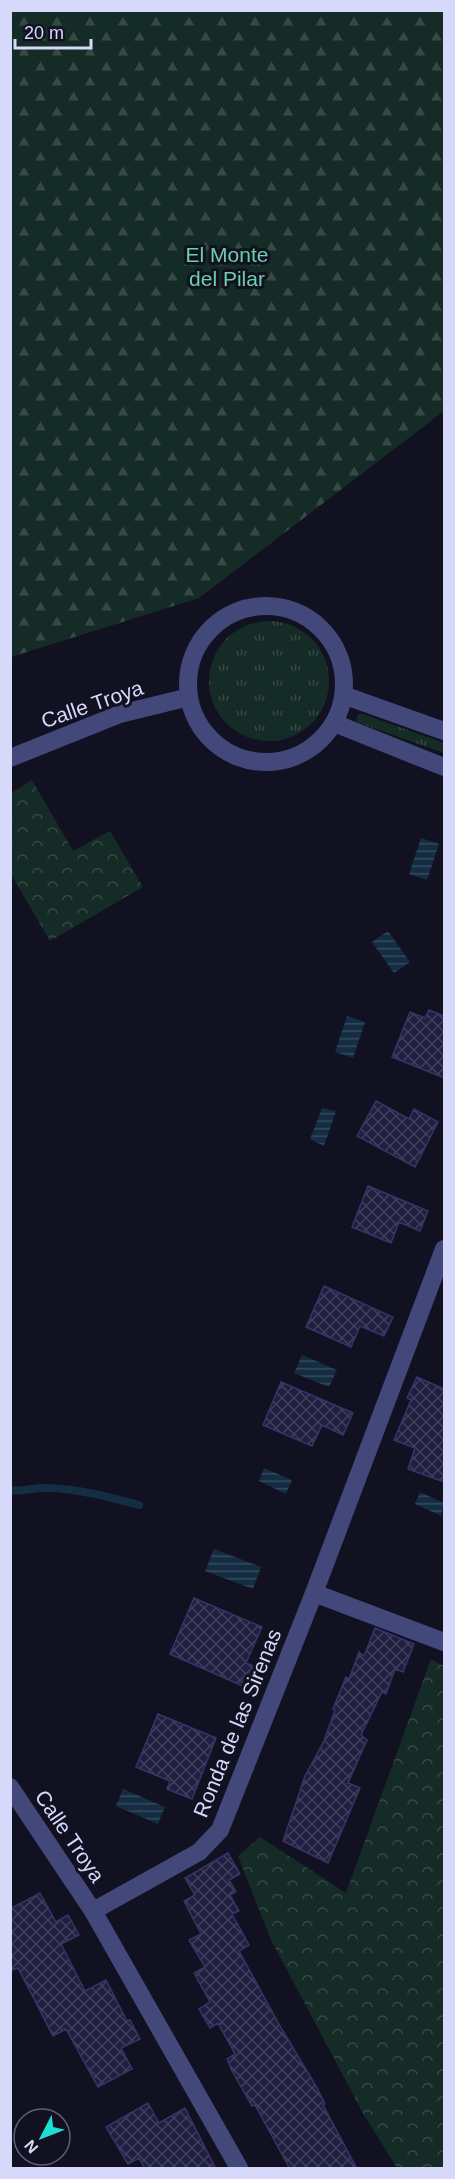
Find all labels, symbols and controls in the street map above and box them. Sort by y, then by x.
scale bar [15,12,92,50]
text: 20 m [24,23,64,43]
park label: El Monte del Pilar [186,243,268,290]
street label: Calle Troya [38,676,146,732]
street label: Ronda de las Sirenas [189,1626,285,1820]
street label: Calle Troya [31,1786,109,1887]
north arrow [12,2107,72,2167]
text: N [21,2137,41,2157]

